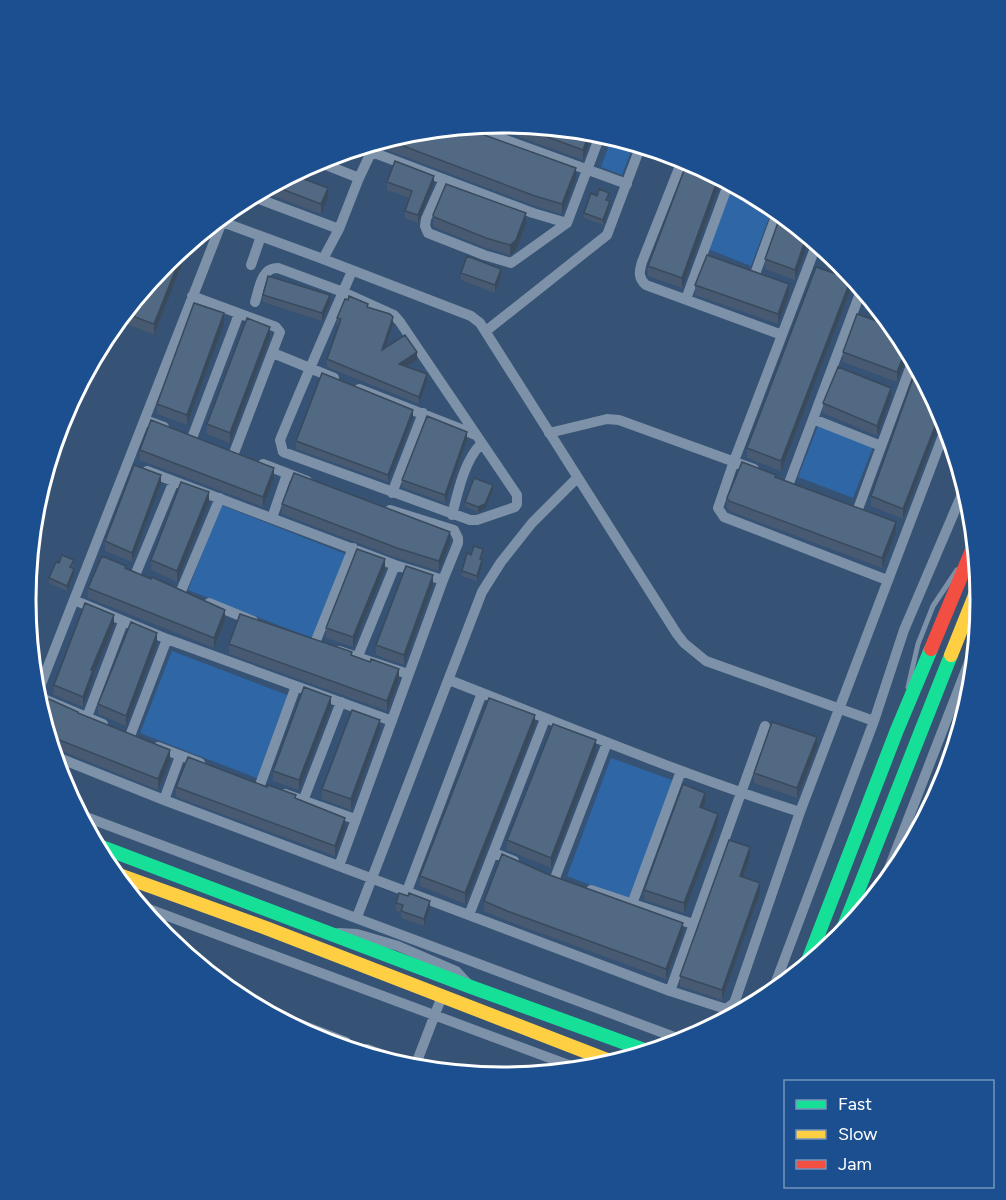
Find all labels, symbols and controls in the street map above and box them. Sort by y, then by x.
legend [784,1080,994,1188]
text: Fast [838,1093,872,1115]
text: Slow [838,1123,877,1145]
text: Jam [838,1153,872,1175]

